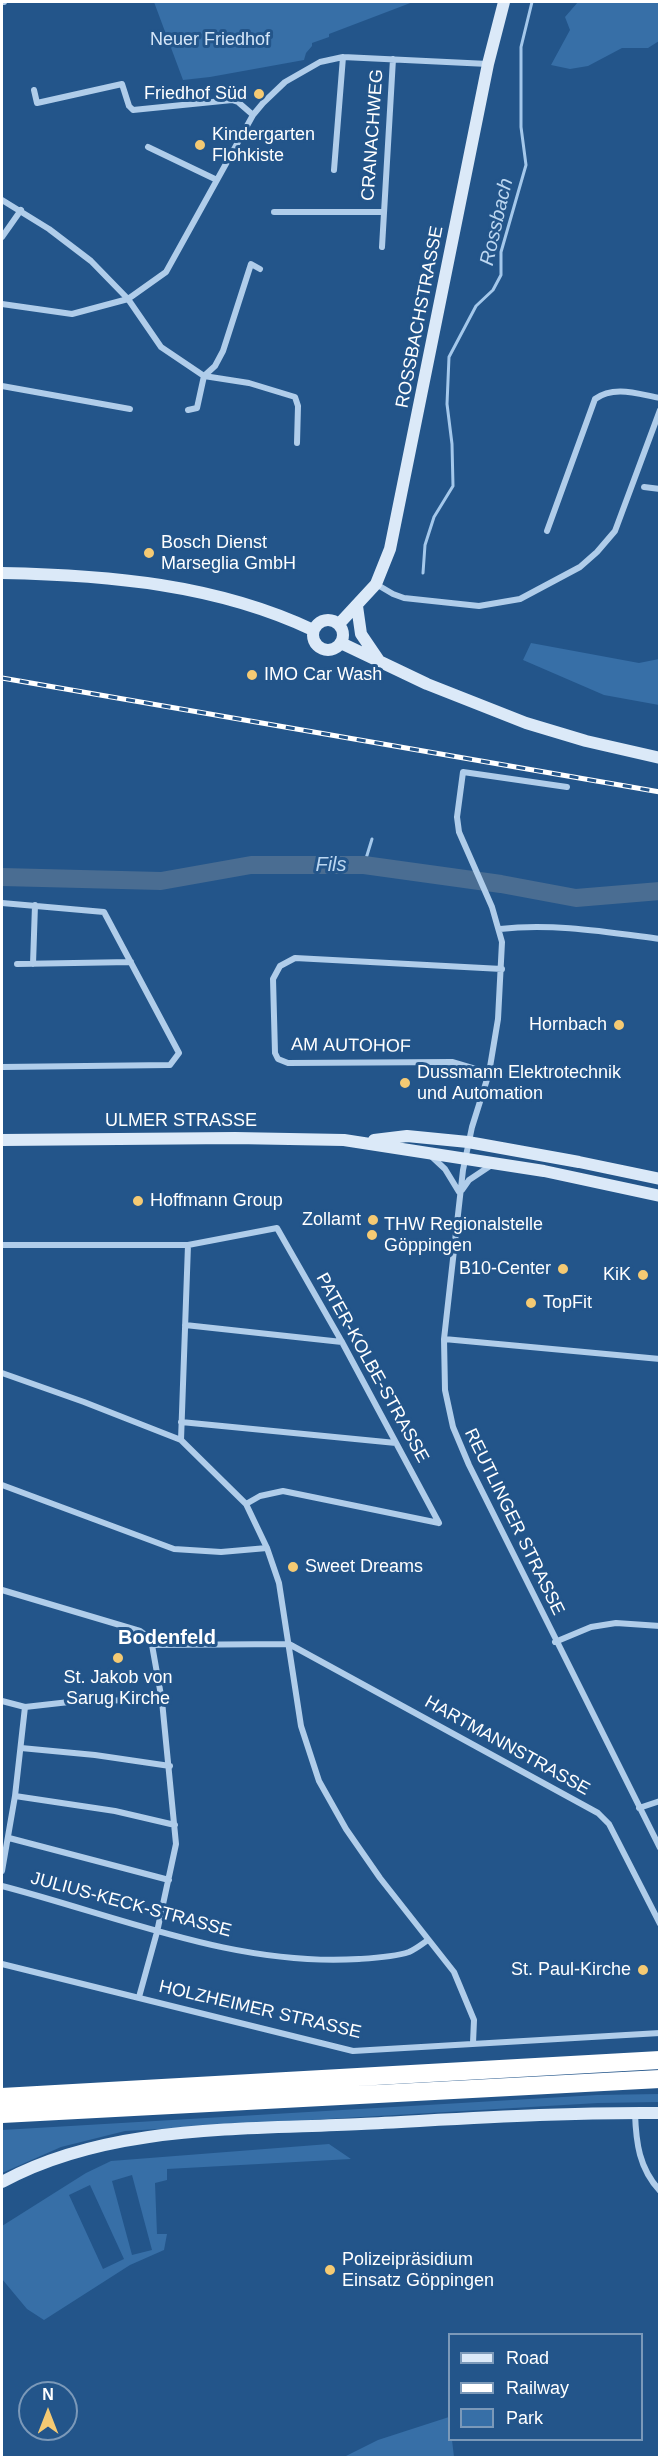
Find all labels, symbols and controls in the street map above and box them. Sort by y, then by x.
park label: Neuer Friedhof [150,29,270,51]
street label: CRANACHWEG [358,68,388,202]
place label: Friedhof Süd [144,83,247,105]
marker: Friedhof Süd [252,87,266,101]
place label: Kindergarten Flohkiste [212,124,315,166]
marker: Kindergarten Flohkiste [193,138,207,152]
water label: Rossbach [475,176,519,268]
street label: ROSSBACHSTRASSE [392,224,448,410]
place label: Bosch Dienst Marseglia GmbH [161,532,296,574]
marker: Bosch Dienst Marseglia GmbH [142,546,156,560]
place label: IMO Car Wash [264,664,382,686]
marker: IMO Car Wash [245,668,259,682]
water label: Fils [315,853,347,877]
place label: Hornbach [529,1014,607,1036]
marker: Hornbach [612,1018,626,1032]
street label: AM AUTOHOF [291,1034,411,1058]
place label: Dussmann Elektrotechnik und Automation [417,1062,621,1104]
marker: Dussmann Elektrotechnik und Automation [398,1076,412,1090]
street label: ULMER STRASSE [105,1110,257,1132]
place label: Hoffmann Group [150,1190,283,1212]
marker: Hoffmann Group [131,1194,145,1208]
place label: Zollamt [302,1209,361,1231]
marker: Zollamt [366,1213,380,1227]
place label: THW Regionalstelle Göppingen [384,1214,543,1256]
marker: THW Regionalstelle Göppingen [365,1228,379,1242]
place label: B10-Center [459,1258,551,1280]
marker: B10-Center [556,1262,570,1276]
place label: KiK [603,1264,631,1286]
marker: KiK [636,1268,650,1282]
street label: PATER-KOLBE-STRASSE [311,1269,433,1467]
place label: TopFit [543,1292,592,1314]
marker: TopFit [524,1296,538,1310]
street label: REUTLINGER STRASSE [459,1425,569,1619]
place label: Sweet Dreams [305,1556,423,1578]
marker: Sweet Dreams [286,1560,300,1574]
district label: Bodenfeld [118,1626,216,1650]
marker: St. Jakob von Sarug Kirche [111,1651,125,1665]
place label: St. Jakob von Sarug Kirche [63,1667,173,1710]
street label: HARTMANNSTRASSE [421,1692,593,1800]
street label: JULIUS-KECK-STRASSE [28,1868,234,1942]
place label: St. Paul-Kirche [511,1959,631,1981]
marker: St. Paul-Kirche [636,1963,650,1977]
street label: HOLZHEIMER STRASSE [157,1976,363,2044]
place label: Polizeipräsidium Einsatz Göppingen [342,2249,494,2292]
marker: Polizeipräsidium Einsatz Göppingen [323,2263,337,2277]
legend [448,2333,643,2441]
text: Road [506,2348,549,2368]
text: Railway [506,2378,569,2398]
north arrow [18,2381,78,2441]
text: N [42,2386,54,2403]
text: Park [506,2408,543,2428]

